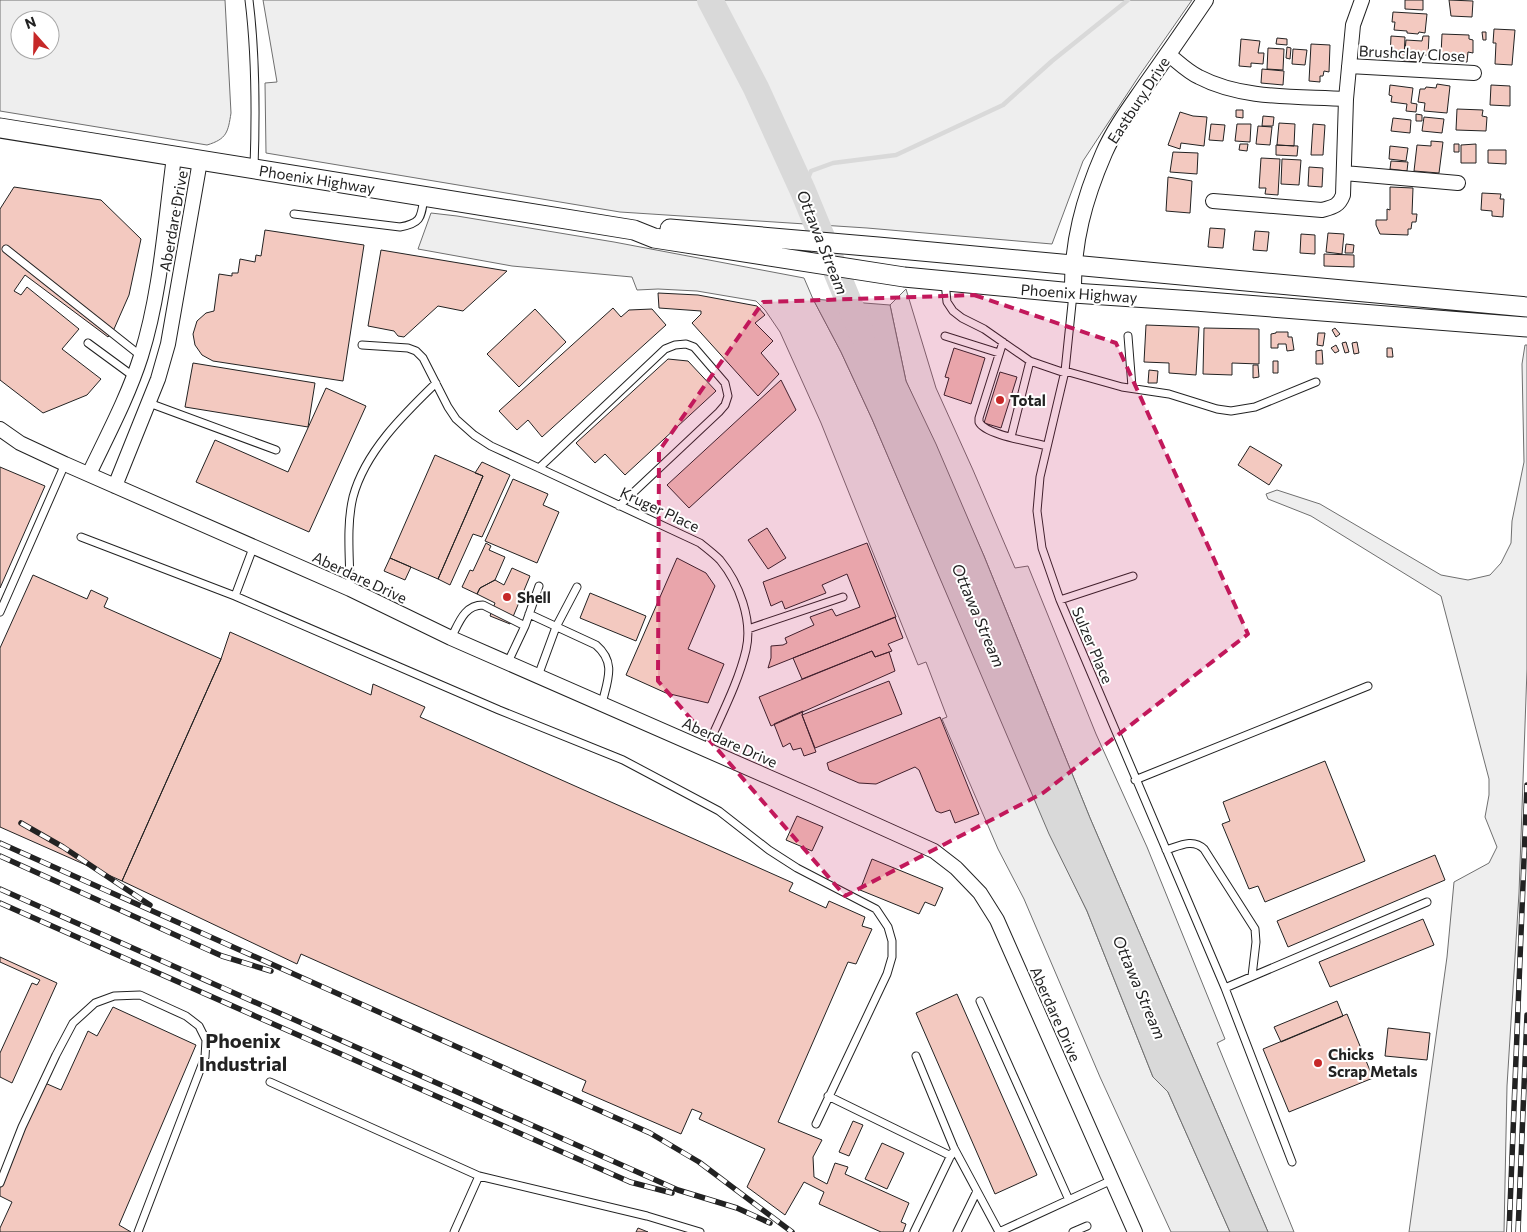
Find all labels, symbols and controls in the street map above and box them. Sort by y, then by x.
north arrow [10,10,60,60]
text: N [23,13,38,32]
street label: Brushclay Close [1358,41,1466,65]
street label: Eastbury Drive [1103,53,1173,147]
street label: Phoenix Highway [258,161,376,197]
street label: Aberdare Drive [155,169,191,273]
water label: Ottawa Stream [793,187,853,297]
street label: Phoenix Highway [1020,280,1138,306]
place label: Total [1010,391,1046,409]
marker: Total [994,394,1006,406]
street label: Kruger Place [617,483,703,535]
street label: Aberdare Drive [310,547,410,607]
water label: Ottawa Stream [949,560,1009,670]
place label: Shell [517,588,551,606]
marker: Shell [501,591,513,603]
street label: Sulzer Place [1069,604,1117,686]
street label: Aberdare Drive [680,713,780,771]
water label: Ottawa Stream [1110,932,1170,1042]
street label: Aberdare Drive [1027,964,1085,1064]
district label: Phoenix Industrial [199,1028,287,1075]
place label: Chicks Scrap Metals [1328,1045,1417,1080]
marker: Chicks Scrap Metals [1312,1057,1324,1069]

